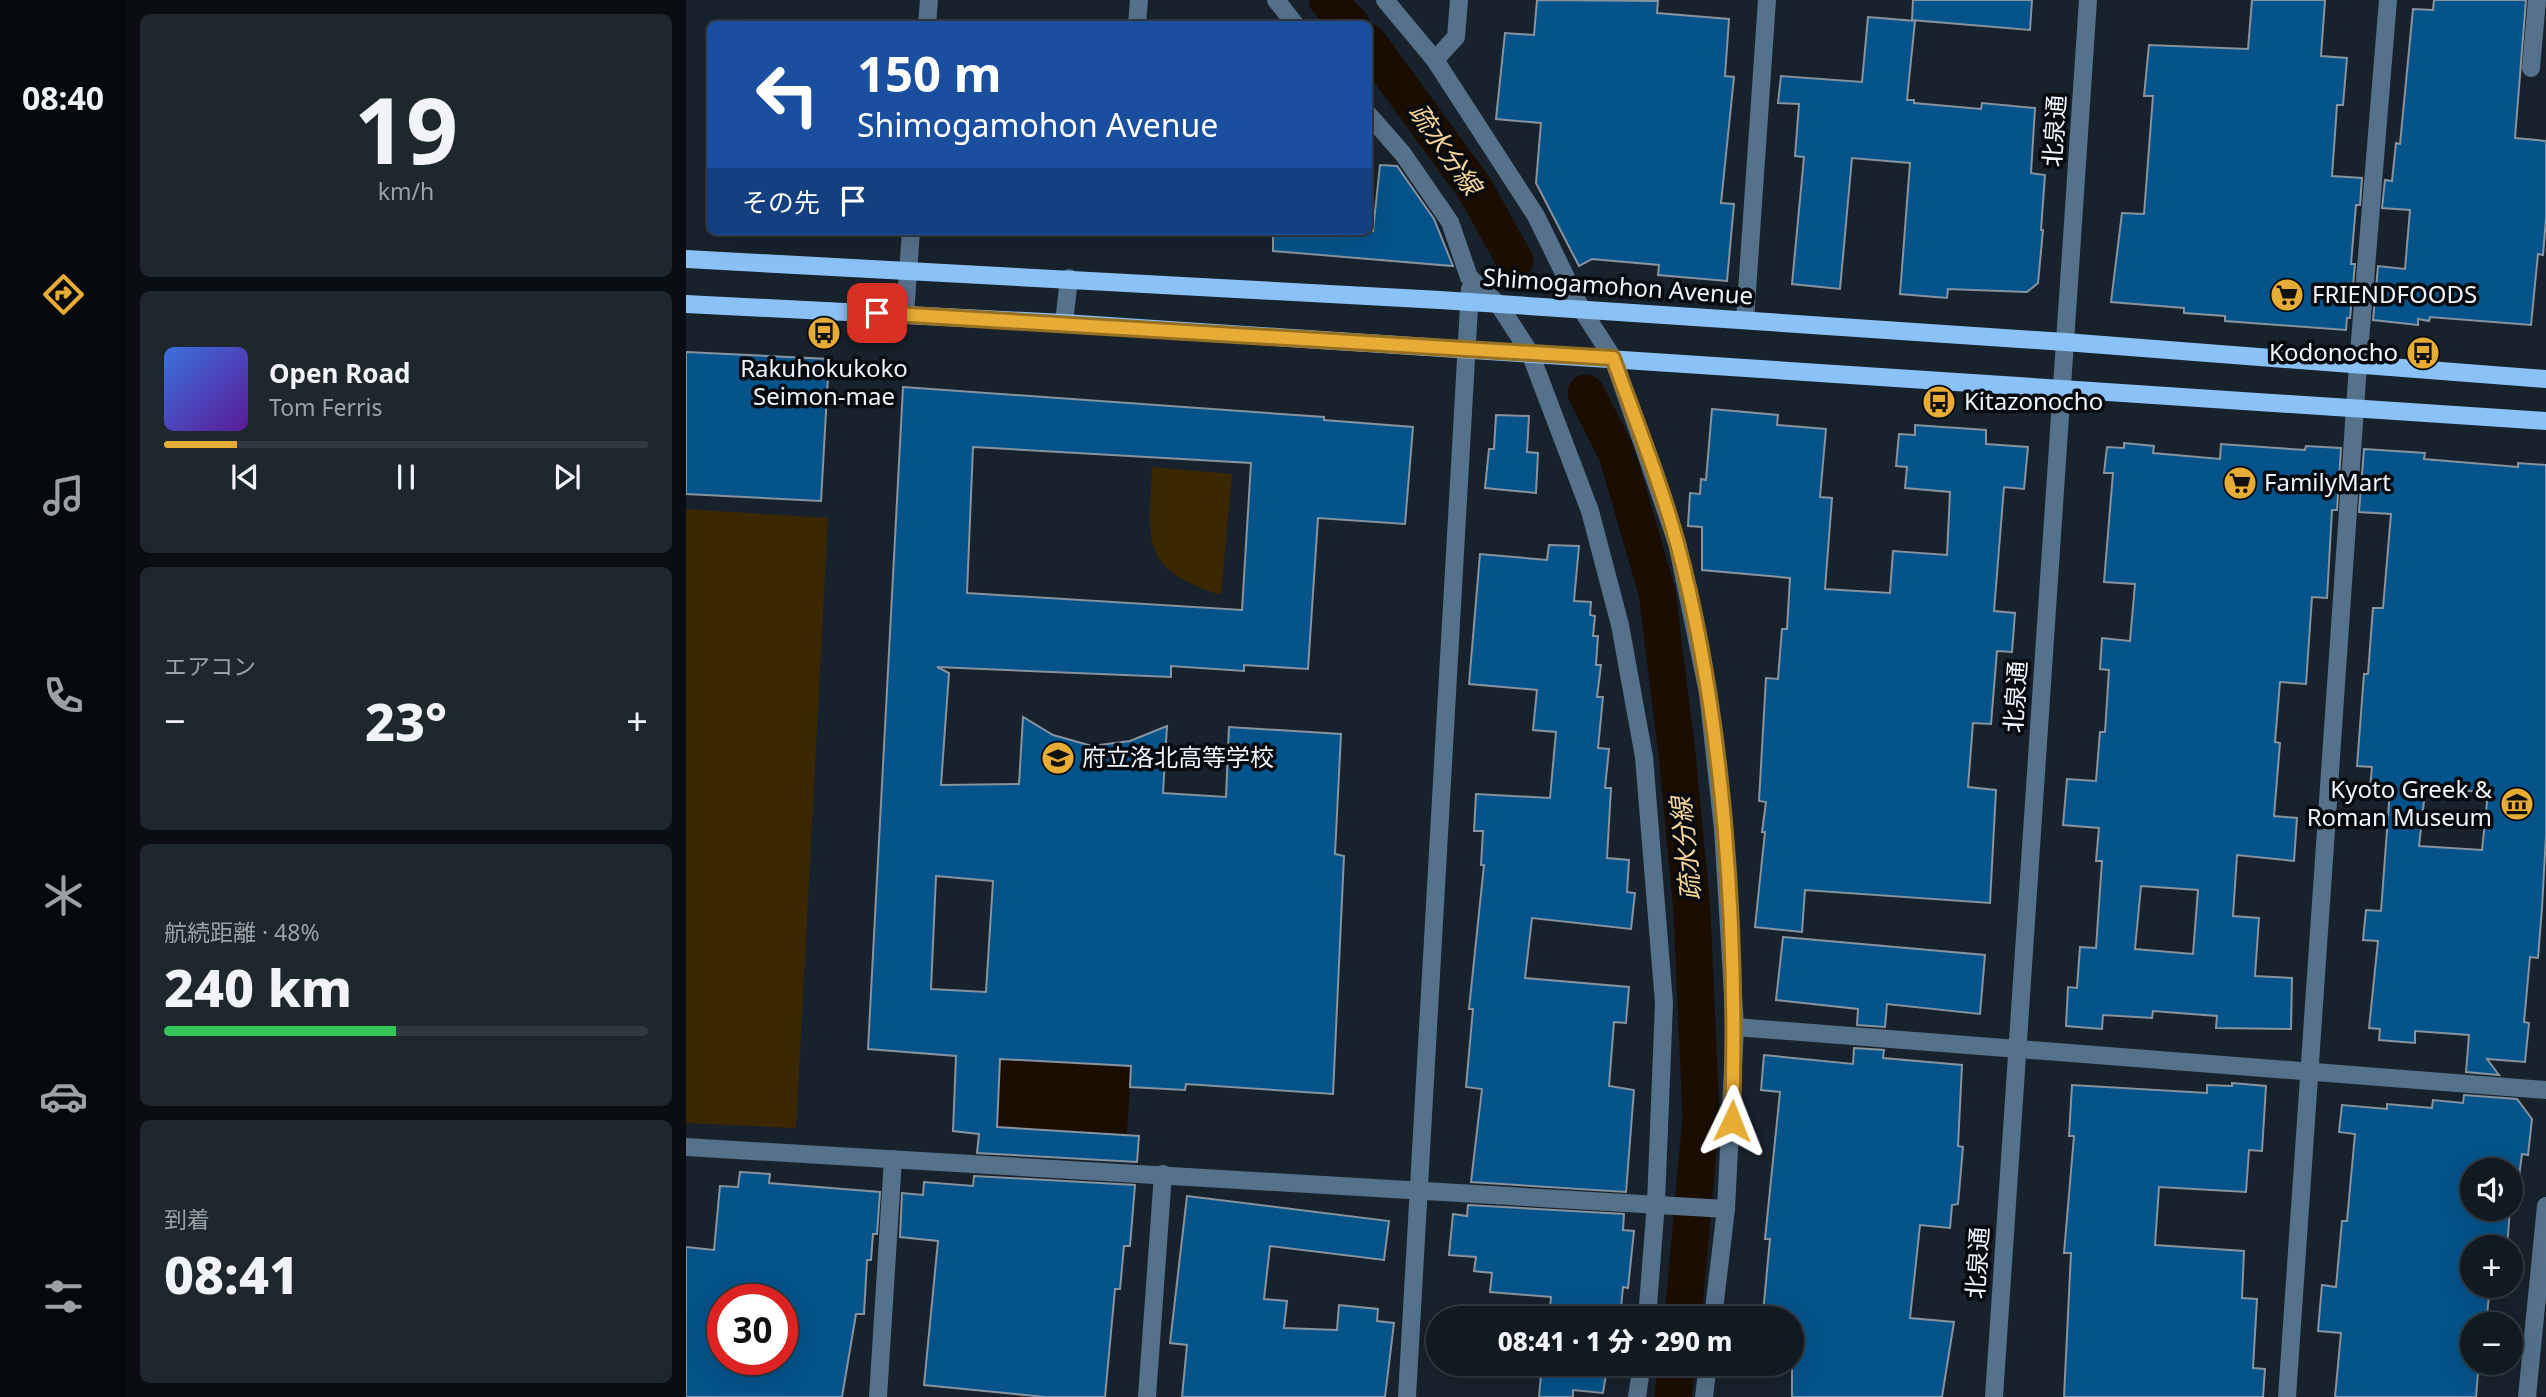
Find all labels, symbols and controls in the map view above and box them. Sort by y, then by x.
text: 150 m [857,40,1002,106]
icon: left [742,49,833,140]
text: 19 [354,67,458,191]
text: 08:40 [22,76,104,119]
street label: 北泉通 [2035,94,2072,168]
water label: 疏水分線 [1401,95,1492,204]
text: Shimogamohon Avenue [857,103,1218,146]
text: km/h [378,175,434,207]
icon: arrive [834,182,872,220]
text: その先 [742,184,820,220]
street label: Shimogamohon Avenue [1482,260,1754,311]
icon: directions [39,270,88,319]
supermarket icon: FRIENDFOODS [2268,276,2306,314]
place label: FRIENDFOODS [2312,277,2477,310]
pin [847,283,907,343]
icon: arrive [858,294,896,332]
bus stop icon: Rakuhokukoko Seimon-mae [805,314,843,352]
bus stop icon: Kodonocho [2404,334,2442,372]
place label: Kodonocho [2269,335,2398,368]
place label: Rakuhokukoko Seimon-mae [740,351,908,412]
text: Open Road [269,355,411,391]
bus stop icon: Kitazonocho [1920,383,1958,421]
place label: Kitazonocho [1964,384,2103,417]
text: Tom Ferris [269,391,382,423]
icon: previous [226,458,264,496]
icon: pause [387,458,425,496]
icon: next [548,458,586,496]
supermarket icon: FamilyMart [2221,464,2259,502]
place label: FamilyMart [2264,465,2391,498]
icon: music [39,471,88,520]
text: エアコン [164,650,256,682]
street label: 北泉通 [1996,660,2033,734]
icon: phone [39,671,88,720]
text: 23° [365,685,447,756]
text: − [164,694,186,746]
text: + [626,694,648,746]
school or university icon: 府立洛北高等学校 [1039,739,1077,777]
place label: 府立洛北高等学校 [1082,740,1274,773]
place label: Kyoto Greek & Roman Museum [2307,772,2492,833]
museum icon: Kyoto Greek & Roman Museum [2498,785,2536,823]
water label: 疏水分線 [1661,793,1708,903]
icon: climate [39,871,88,920]
text: 航続距離 · 48% [164,916,320,948]
text: 240 km [164,951,352,1022]
icon: car [39,1072,88,1121]
position arrow [1695,1084,1769,1158]
map controls [2460,1158,2523,1375]
button: sound [2460,1158,2523,1221]
text: 到着 [164,1203,210,1235]
street label: 北泉通 [1958,1226,1995,1300]
button: + [2460,1235,2523,1298]
text: 08:41 [164,1238,299,1309]
icon: filters [39,1272,88,1321]
speed limit sign: 30 [707,1284,798,1375]
button: − [2460,1312,2523,1375]
text: 08:41 · 1 分 · 290 m [1498,1323,1732,1359]

